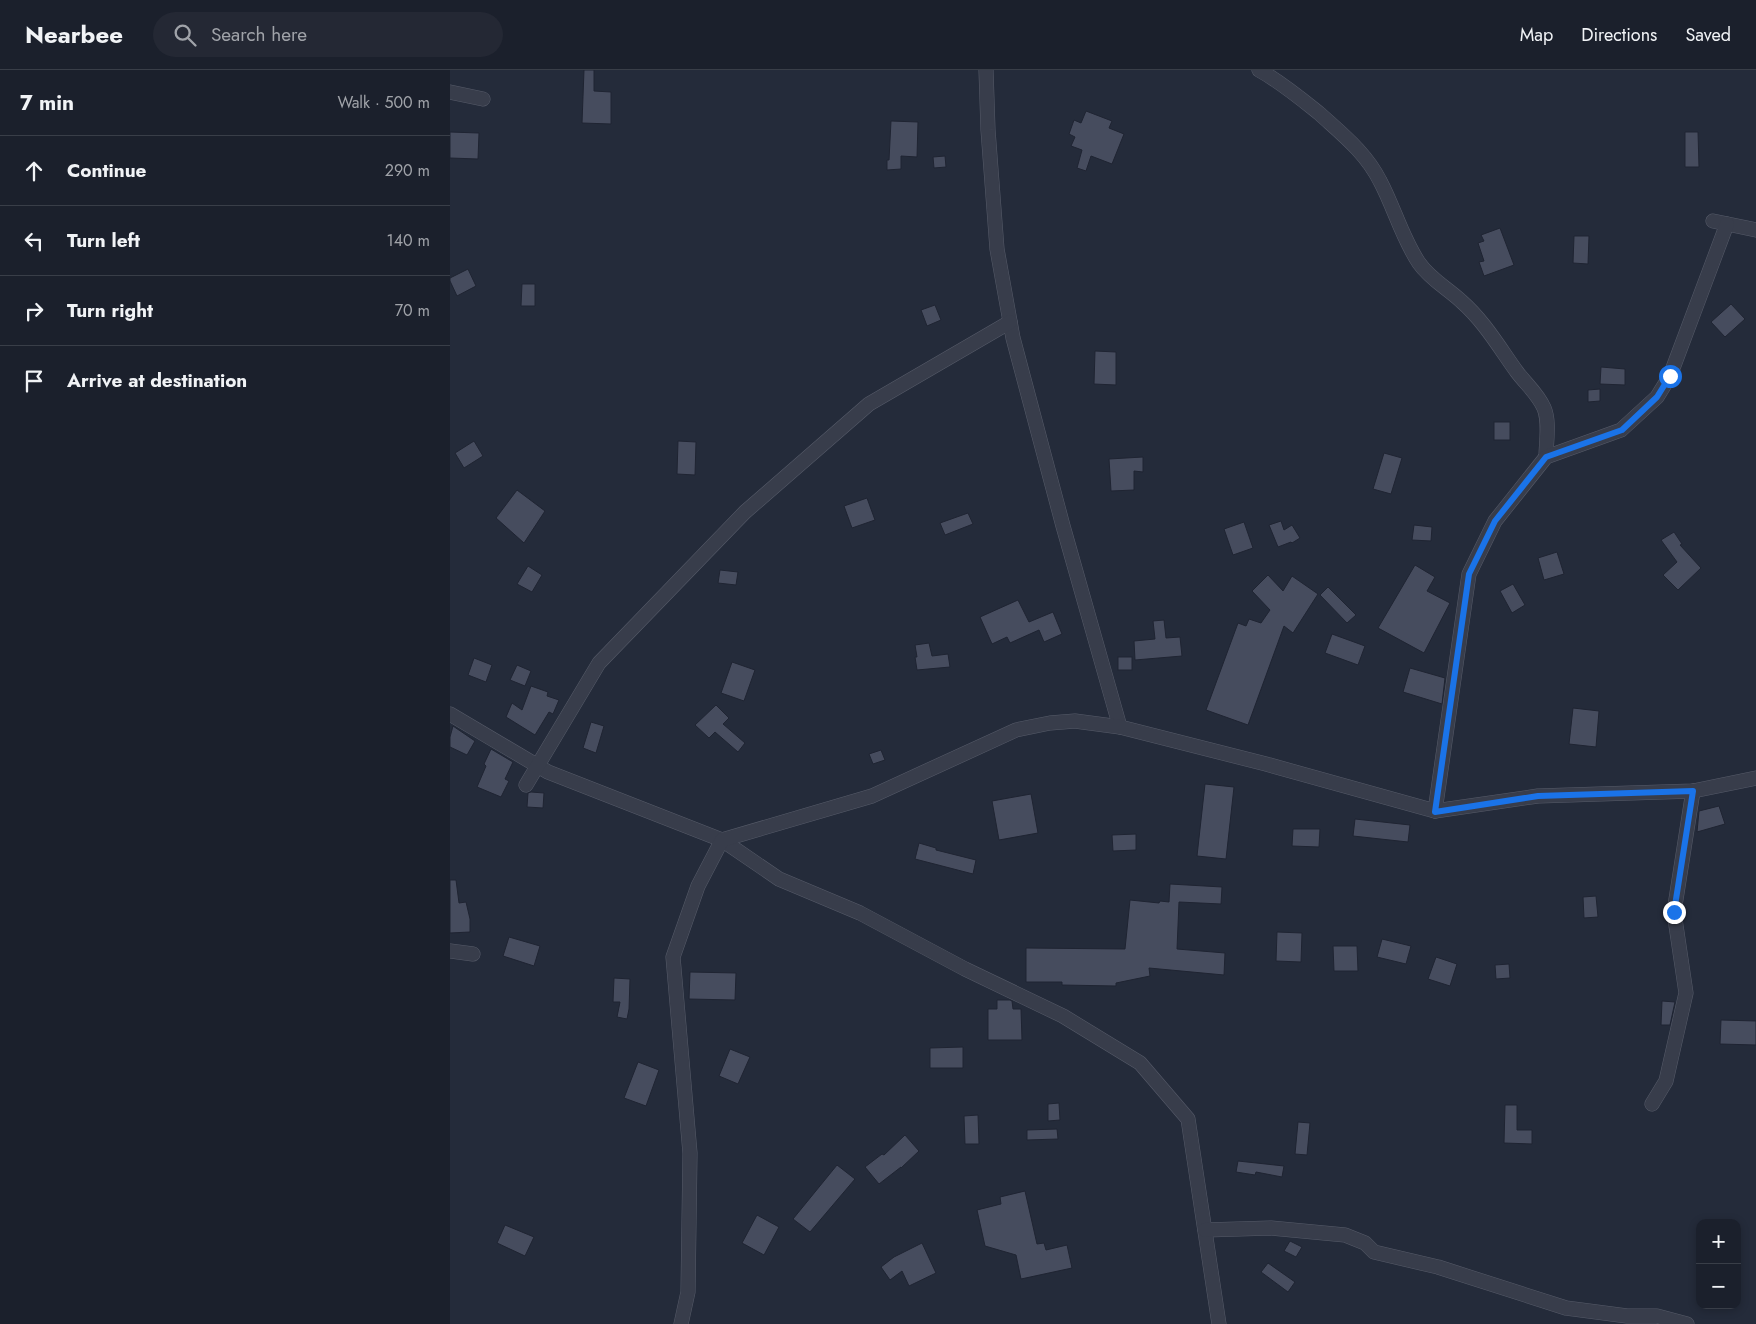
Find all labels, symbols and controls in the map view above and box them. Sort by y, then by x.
search box [153,12,503,57]
text: Nearbee [25,17,123,52]
icon: search [171,21,199,49]
text: Search here [211,21,307,48]
text: Map [1520,22,1553,48]
text: Directions [1581,22,1657,48]
text: Saved [1685,22,1731,48]
text: 7 min [20,88,74,118]
text: Walk · 500 m [337,91,430,114]
icon: ahead [20,157,48,185]
text: Continue [67,157,146,184]
text: 290 m [385,159,430,182]
icon: left [20,227,48,255]
text: Turn left [67,227,140,254]
text: 140 m [387,229,430,252]
icon: right [20,297,48,325]
text: Turn right [67,297,153,324]
text: 70 m [395,299,430,322]
route start [1659,365,1682,388]
icon: arrive [20,367,48,395]
text: Arrive at destination [67,367,247,394]
route end [1663,901,1686,924]
map controls [1696,1219,1741,1309]
button: + [1696,1219,1741,1264]
button: − [1696,1264,1741,1309]

